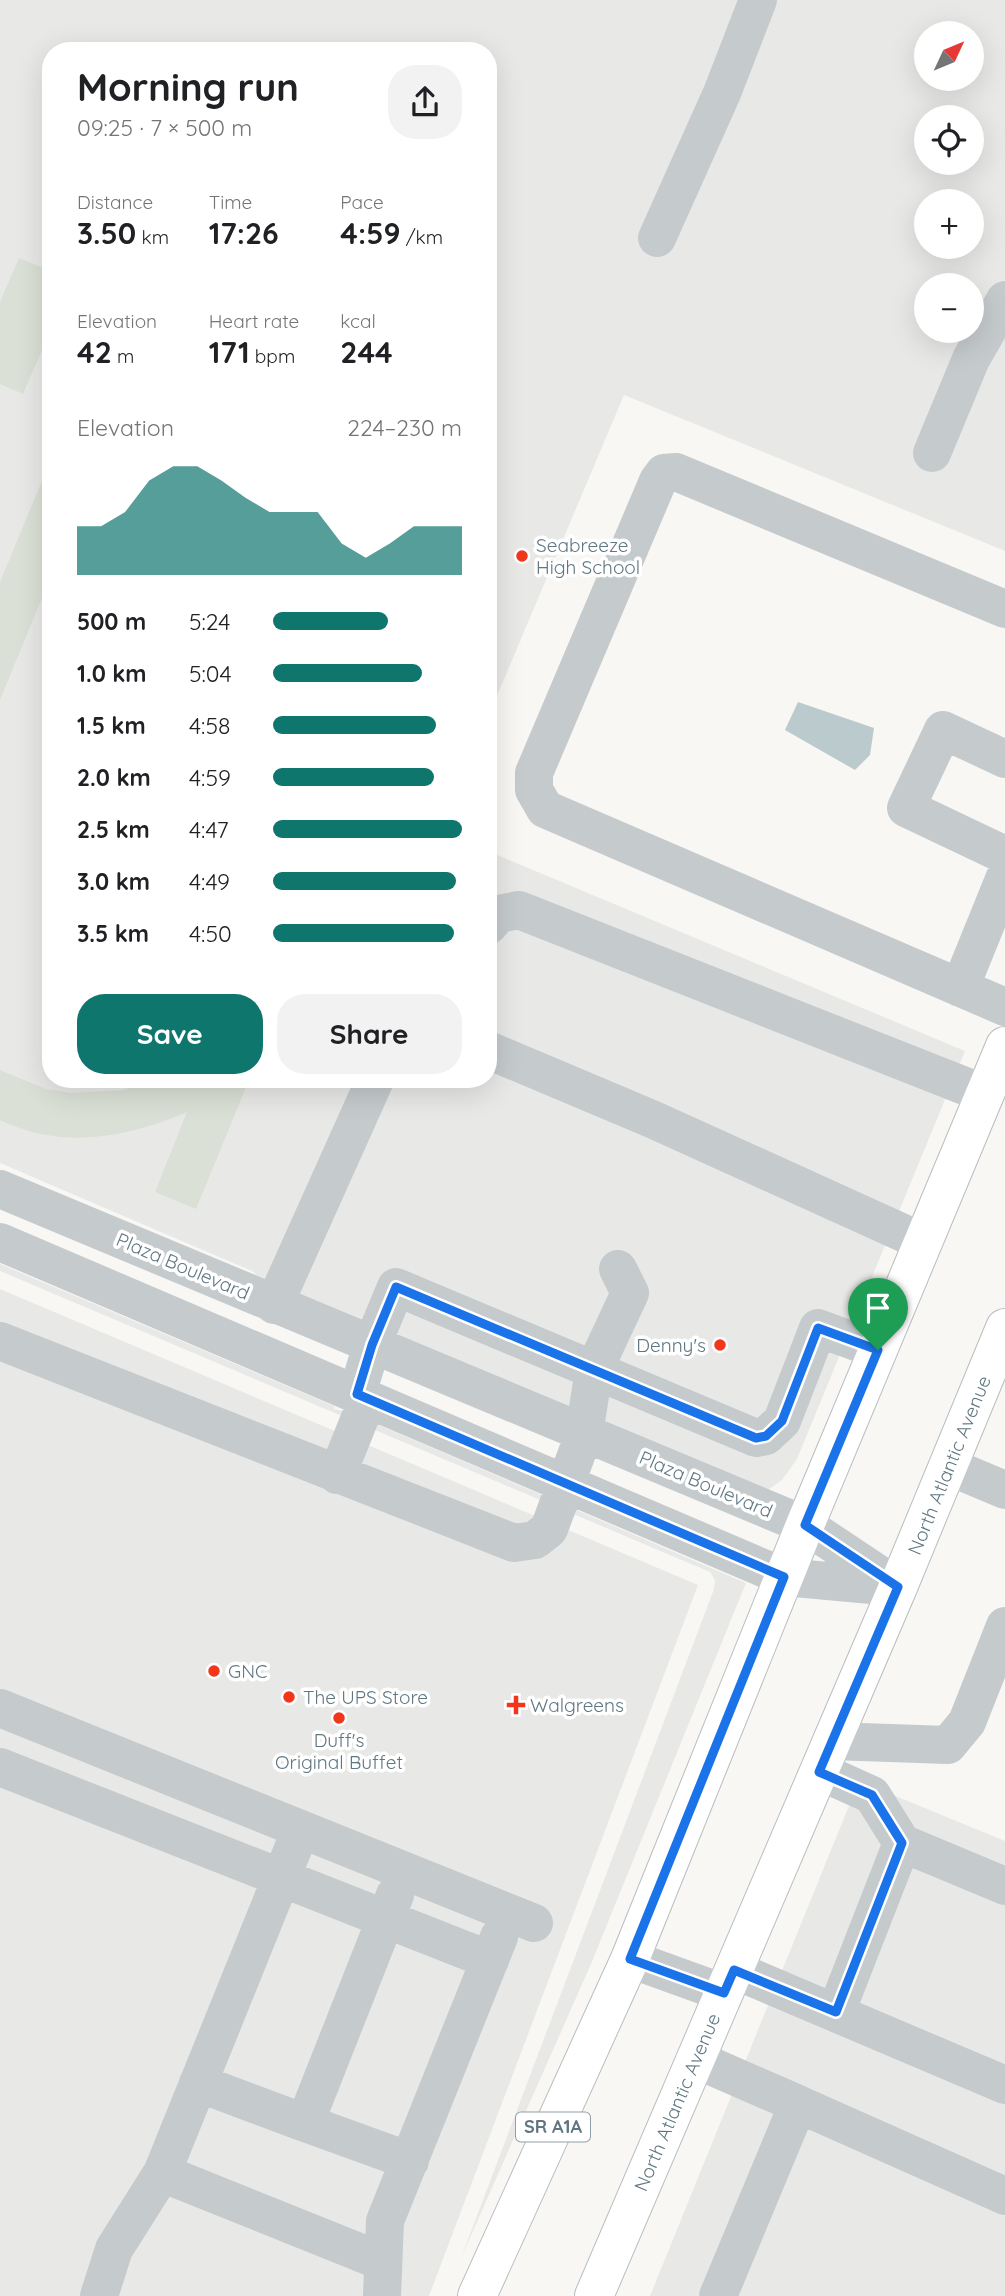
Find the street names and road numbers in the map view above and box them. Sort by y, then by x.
street label: Plaza Boulevard [113,1227,253,1305]
street label: North Atlantic Avenue [902,1372,996,1558]
street label: Plaza Boulevard [636,1445,776,1523]
street label: North Atlantic Avenue [629,2009,725,2195]
road number: SR A1A [516,2112,590,2141]

